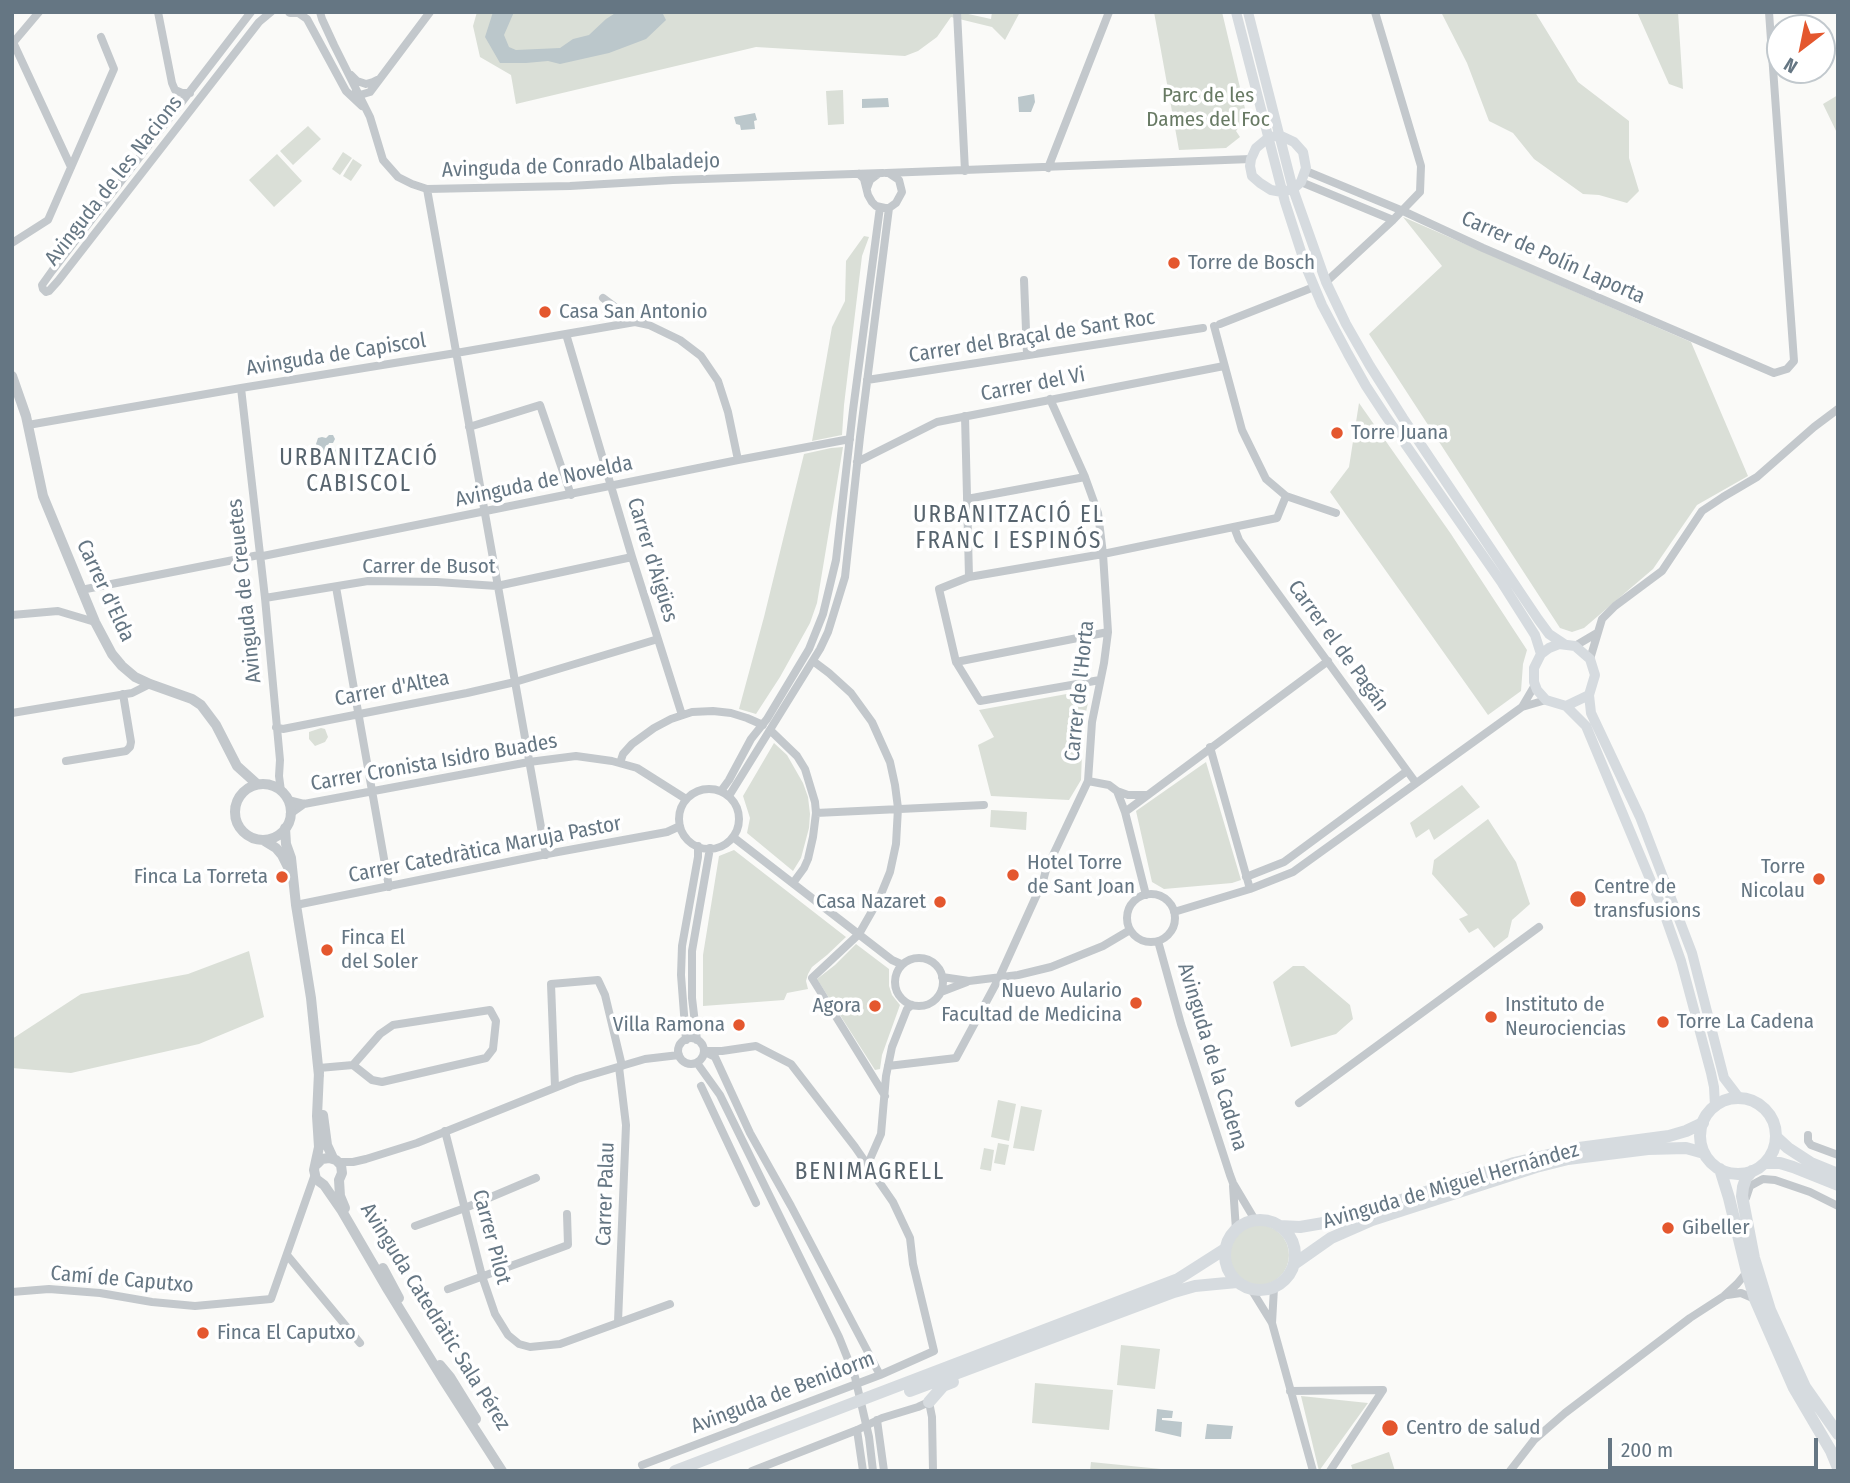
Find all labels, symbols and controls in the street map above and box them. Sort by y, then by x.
north arrow [1766,14,1836,84]
text: N [1780,53,1802,78]
park label: Parc de les Dames del Foc [1146,83,1270,133]
street label: Avinguda de les Nacions [40,91,188,271]
street label: Avinguda de Conrado Albaladejo [441,149,721,183]
street label: Carrer de Polín Laporta [1457,206,1649,310]
place label: Torre de Bosch [1188,250,1315,276]
marker: Torre de Bosch [1166,255,1182,271]
place label: Casa San Antonio [559,299,707,325]
marker: Casa San Antonio [537,304,553,320]
street label: Carrer del Braçal de Sant Roc [907,305,1157,369]
street label: Avinguda de Capiscol [244,328,428,382]
street label: Carrer del Vi [979,363,1087,407]
place label: Torre Juana [1351,420,1448,446]
marker: Torre Juana [1329,425,1345,441]
district label: URBANITZACIÓ CABISCOL [281,445,437,499]
street label: Avinguda de Novelda [453,451,635,513]
street label: Carrer d'Aigües [621,495,683,625]
street label: Avinguda de Creuetes [223,498,267,684]
district label: URBANITZACIÓ EL FRANC I ESPINÓS [915,502,1103,556]
street label: Carrer d'Elda [70,536,140,646]
street label: Carrer de Busot [362,554,496,580]
street label: Carrer el de Pagán [1282,576,1394,716]
street label: Carrer de l'Horta [1060,619,1100,763]
street label: Carrer d'Altea [333,666,451,712]
street label: Carrer Cronista Isidro Buades [309,729,559,797]
street label: Carrer Catedràtica Maruja Pastor [346,811,624,889]
place label: Hotel Torre de Sant Joan [1027,850,1135,900]
place label: Torre Nicolau [1741,854,1805,904]
place label: Finca La Torreta [134,864,268,890]
marker: Hotel Torre de Sant Joan [1005,867,1021,883]
marker: Finca La Torreta [274,869,290,885]
marker: Torre Nicolau [1811,871,1827,887]
place label: Centre de transfusions [1594,874,1701,924]
place label: Casa Nazaret [816,889,926,915]
marker: Centre de transfusions [1568,889,1588,909]
marker: Casa Nazaret [932,894,948,910]
place label: Finca El del Soler [341,925,418,975]
marker: Finca El del Soler [319,942,335,958]
street label: Avinguda de la Cadena [1171,960,1253,1154]
place label: Nuevo Aulario Facultad de Medicina [941,978,1122,1028]
place label: Instituto de Neurociencias [1505,992,1626,1042]
place label: Agora [812,993,861,1019]
marker: Nuevo Aulario Facultad de Medicina [1128,995,1144,1011]
marker: Agora [867,998,883,1014]
marker: Instituto de Neurociencias [1483,1009,1499,1025]
place label: Torre La Cadena [1677,1009,1814,1035]
place label: Villa Ramona [613,1012,725,1038]
marker: Torre La Cadena [1655,1014,1671,1030]
marker: Villa Ramona [731,1017,747,1033]
street label: Avinguda de Miguel Hernández [1320,1137,1582,1235]
street label: Carrer Palau [592,1142,620,1246]
district label: BENIMAGRELL [796,1159,944,1187]
street label: Carrer Pilot [466,1187,516,1287]
street label: Avinguda Catedràtic Sala Pérez [355,1199,515,1435]
place label: Gibeller [1682,1215,1750,1241]
marker: Gibeller [1660,1220,1676,1236]
street label: Camí de Caputxo [49,1261,195,1299]
place label: Finca El Caputxo [217,1320,356,1346]
marker: Finca El Caputxo [195,1325,211,1341]
street label: Avinguda de Benidorm [688,1346,878,1440]
place label: Centro de salud [1406,1415,1541,1441]
marker: Centro de salud [1380,1418,1400,1438]
scale bar [1612,1424,1822,1468]
text: 200 m [1621,1437,1673,1463]

